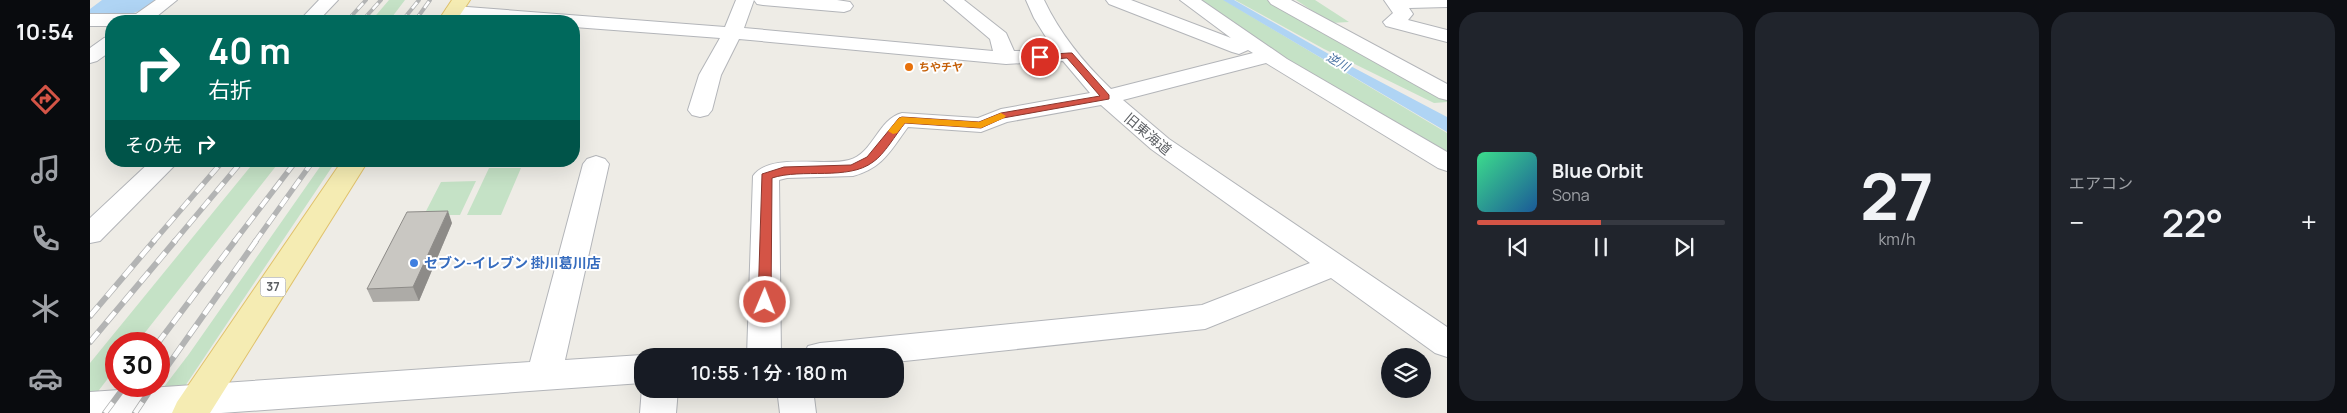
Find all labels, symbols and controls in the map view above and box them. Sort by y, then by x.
text: 10:54 [16,17,74,47]
text: 40 m [208,27,291,75]
icon: right [125,35,190,100]
pin [1019,36,1061,78]
icon: arrive [1026,43,1054,71]
water label: 逆川 [1324,48,1355,76]
place label: ちやチヤ [919,59,963,74]
marker: ちやチヤ [903,61,915,73]
text: 右折 [208,75,252,105]
icon: directions [28,82,63,117]
street label: 旧東海道 [1121,108,1176,159]
icon: right [192,130,220,158]
text: その先 [125,132,182,158]
text: 27 [1860,151,1934,240]
icon: music [28,152,63,187]
text: Blue Orbit [1552,158,1644,184]
text: エアコン [2069,172,2133,194]
text: Sona [1552,184,1590,206]
text: 22° [2162,196,2223,248]
text: − [2069,203,2084,241]
text: + [2301,203,2317,241]
icon: phone [28,221,63,256]
text: km/h [1878,228,1916,250]
icon: previous [1504,233,1532,261]
icon: pause [1587,233,1615,261]
icon: next [1670,233,1698,261]
place label: セブン-イレブン 掛川葛川店 [424,253,601,272]
marker: セブン-イレブン 掛川葛川店 [408,257,420,269]
position arrow [738,275,790,327]
road number: 37 [260,278,286,296]
icon: climate [28,291,63,326]
speed limit sign: 30 [105,332,170,397]
map controls [1381,348,1431,398]
button: layers [1381,348,1431,398]
text: 10:55 · 1 分 · 180 m [691,360,847,386]
icon: car [28,361,63,396]

